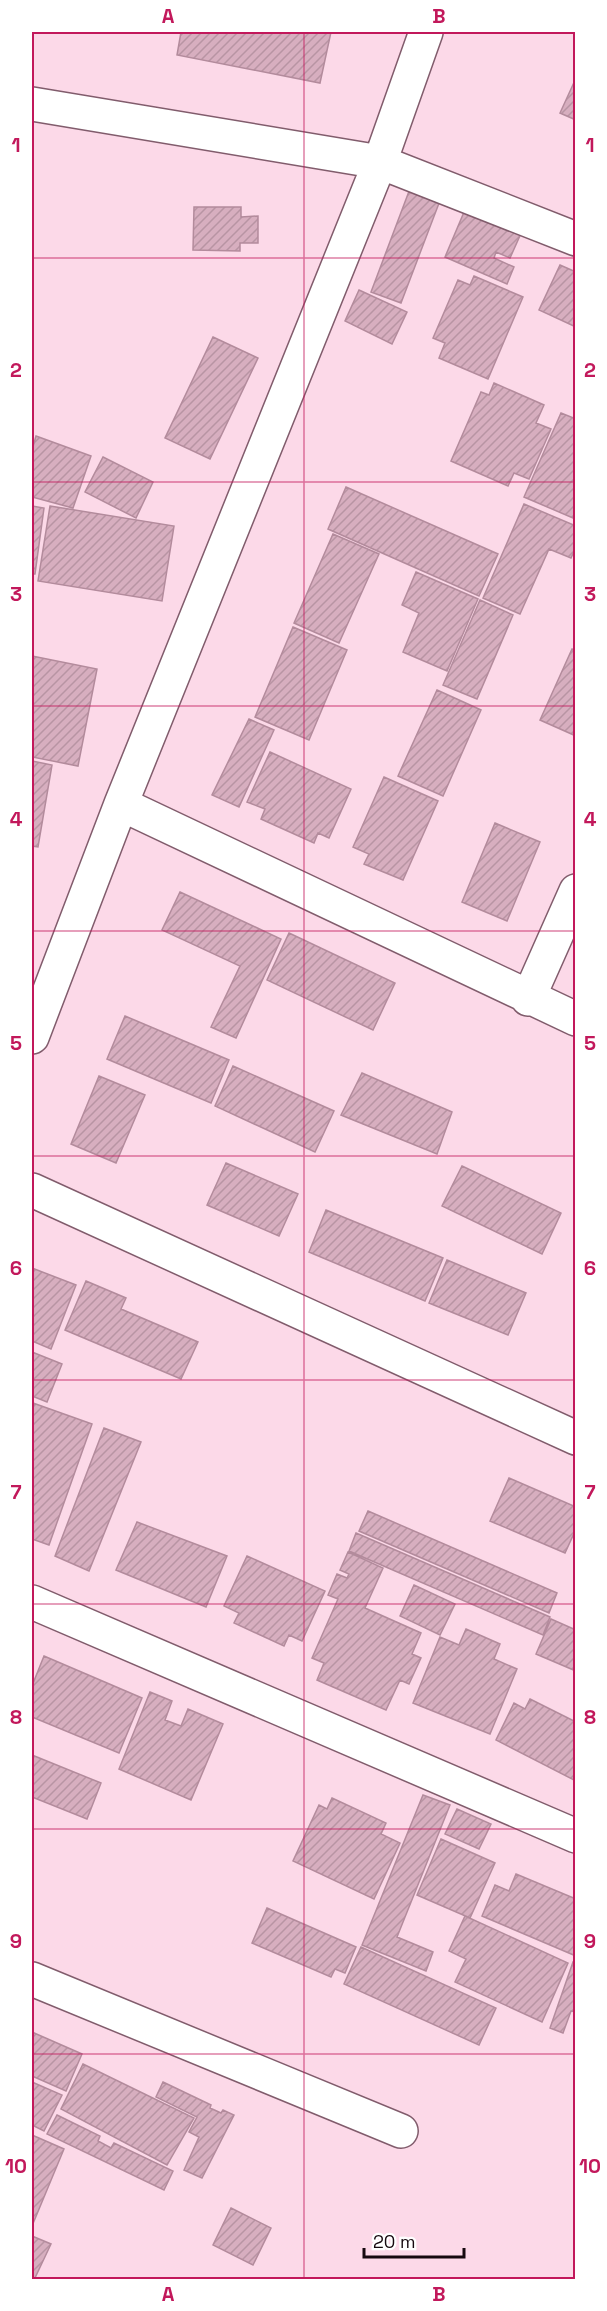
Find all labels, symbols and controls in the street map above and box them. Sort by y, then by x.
text: A [162,3,175,29]
text: B [432,3,446,29]
text: 1 [11,132,21,158]
text: 1 [585,132,595,158]
text: 2 [10,357,22,383]
text: 2 [584,357,596,383]
text: 3 [10,581,22,607]
text: 3 [584,581,596,607]
text: 4 [10,806,23,832]
text: 4 [584,806,597,832]
text: 5 [10,1030,22,1056]
text: 5 [584,1030,596,1056]
text: 6 [10,1255,22,1281]
text: 6 [584,1255,596,1281]
text: 7 [10,1479,22,1505]
text: 7 [584,1479,596,1505]
text: 8 [10,1704,22,1730]
text: 8 [584,1704,596,1730]
text: 9 [10,1928,22,1954]
text: 9 [584,1928,596,1954]
text: 10 [5,2153,27,2179]
text: 10 [579,2153,601,2179]
scale bar [364,2221,464,2259]
text: 20 m [373,2230,416,2253]
text: A [162,2281,175,2307]
text: B [432,2281,446,2307]

